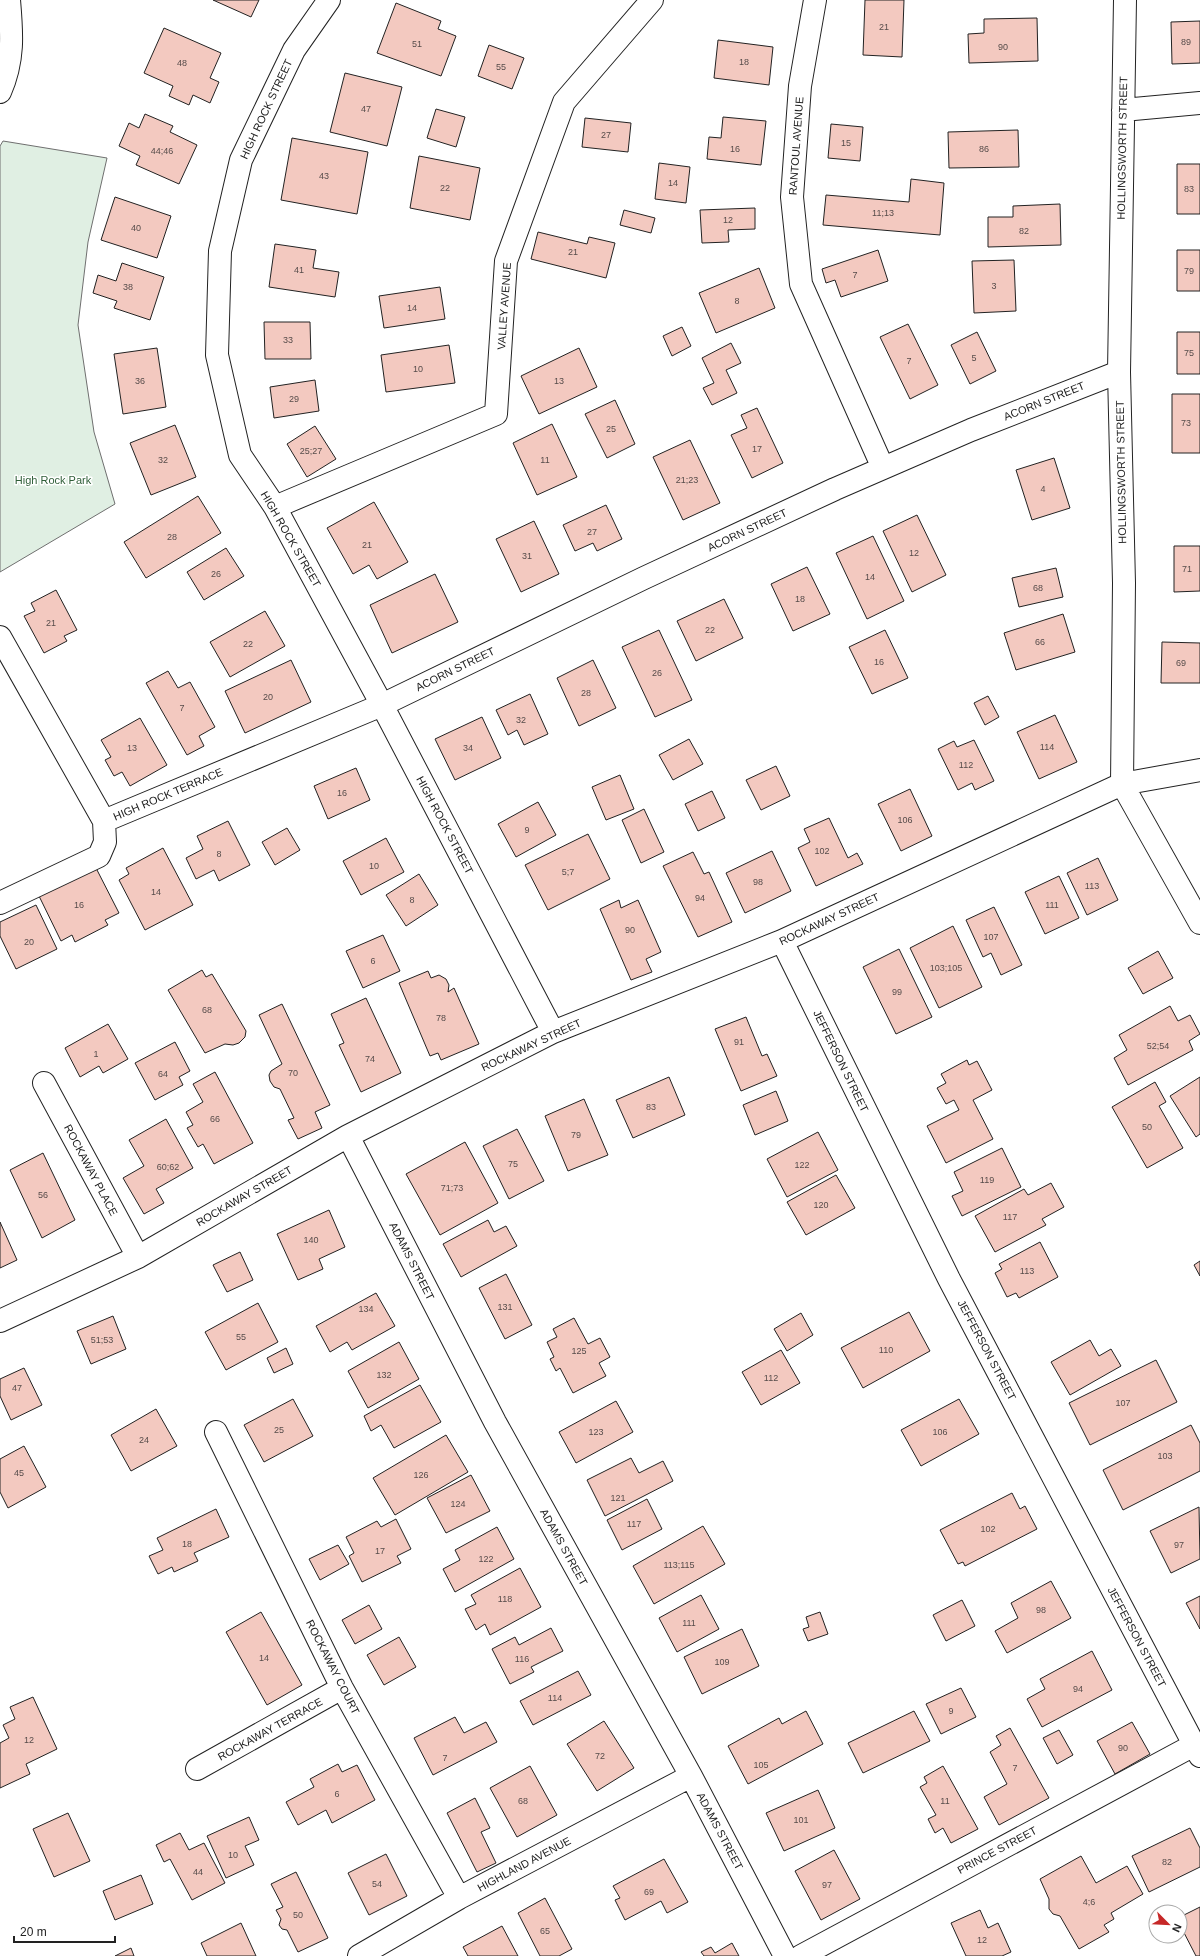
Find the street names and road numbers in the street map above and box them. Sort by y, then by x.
street label: HIGH ROCK STREET [238,57,295,161]
street label: HOLLINGSWORTH STREET [1115,76,1129,220]
street label: RANTOUL AVENUE [787,96,805,196]
street label: VALLEY AVENUE [495,262,513,350]
street label: ACORN STREET [1002,379,1086,423]
street label: HOLLINGSWORTH STREET [1114,400,1128,544]
street label: HIGH ROCK STREET [259,489,324,589]
street label: ACORN STREET [705,506,789,554]
street label: ACORN STREET [414,645,497,693]
street label: HIGH ROCK TERRACE [111,765,225,823]
street label: HIGH ROCK STREET [414,774,476,876]
street label: ROCKAWAY STREET [777,890,881,947]
street label: JEFFERSON STREET [811,1008,871,1114]
street label: ROCKAWAY STREET [479,1016,583,1073]
street label: ROCKAWAY PLACE [62,1122,120,1218]
street label: ROCKAWAY STREET [194,1163,294,1228]
street label: ADAMS STREET [387,1220,437,1302]
street label: JEFFERSON STREET [955,1298,1019,1402]
street label: ADAMS STREET [538,1507,590,1588]
street label: JEFFERSON STREET [1105,1585,1169,1689]
street label: ROCKAWAY COURT [304,1618,362,1716]
street label: ROCKAWAY TERRACE [216,1695,324,1763]
street label: ADAMS STREET [695,1790,746,1872]
street label: PRINCE STREET [955,1824,1039,1876]
street label: HIGHLAND AVENUE [475,1834,573,1894]

